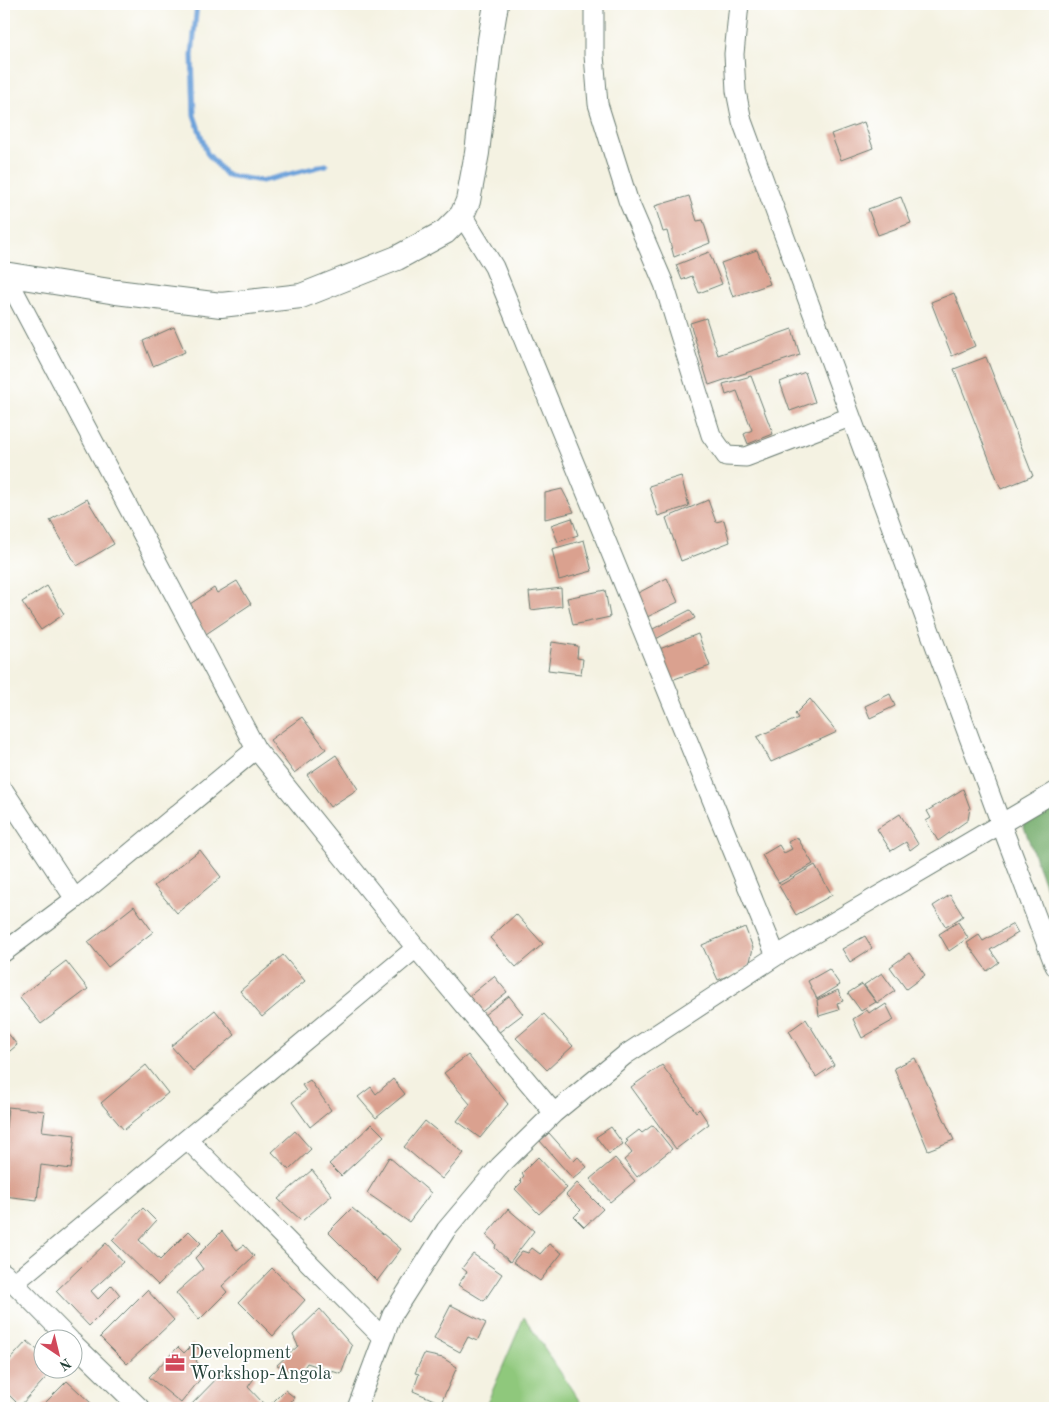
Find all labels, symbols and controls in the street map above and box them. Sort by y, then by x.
north arrow [32,1330,82,1380]
place label: Development Workshop-Angola [190,1344,332,1383]
office icon: Development Workshop-Angola [164,1352,186,1374]
text: N [56,1355,73,1373]

